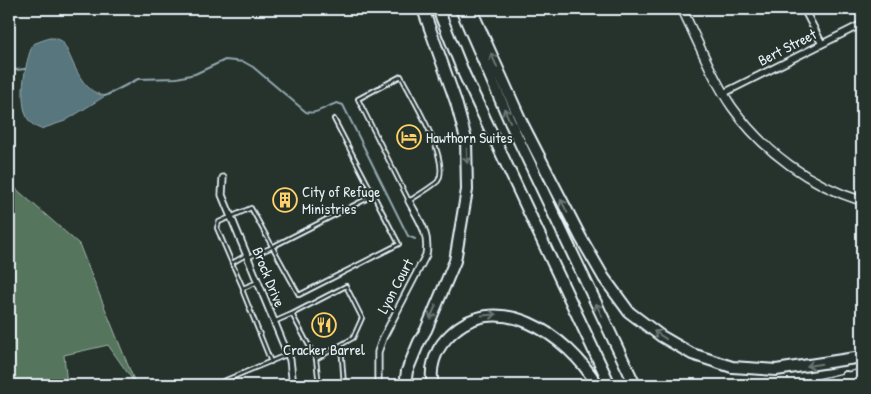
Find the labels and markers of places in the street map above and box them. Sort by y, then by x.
hotel icon: Hawthorn Suites [396,124,422,150]
place label: Hawthorn Suites [426,127,513,148]
place label: City of Refuge Ministries [302,181,380,219]
building icon: City of Refuge Ministries [272,187,298,213]
restaurant icon: Cracker Barrel [311,312,337,338]
place label: Cracker Barrel [283,339,365,360]

